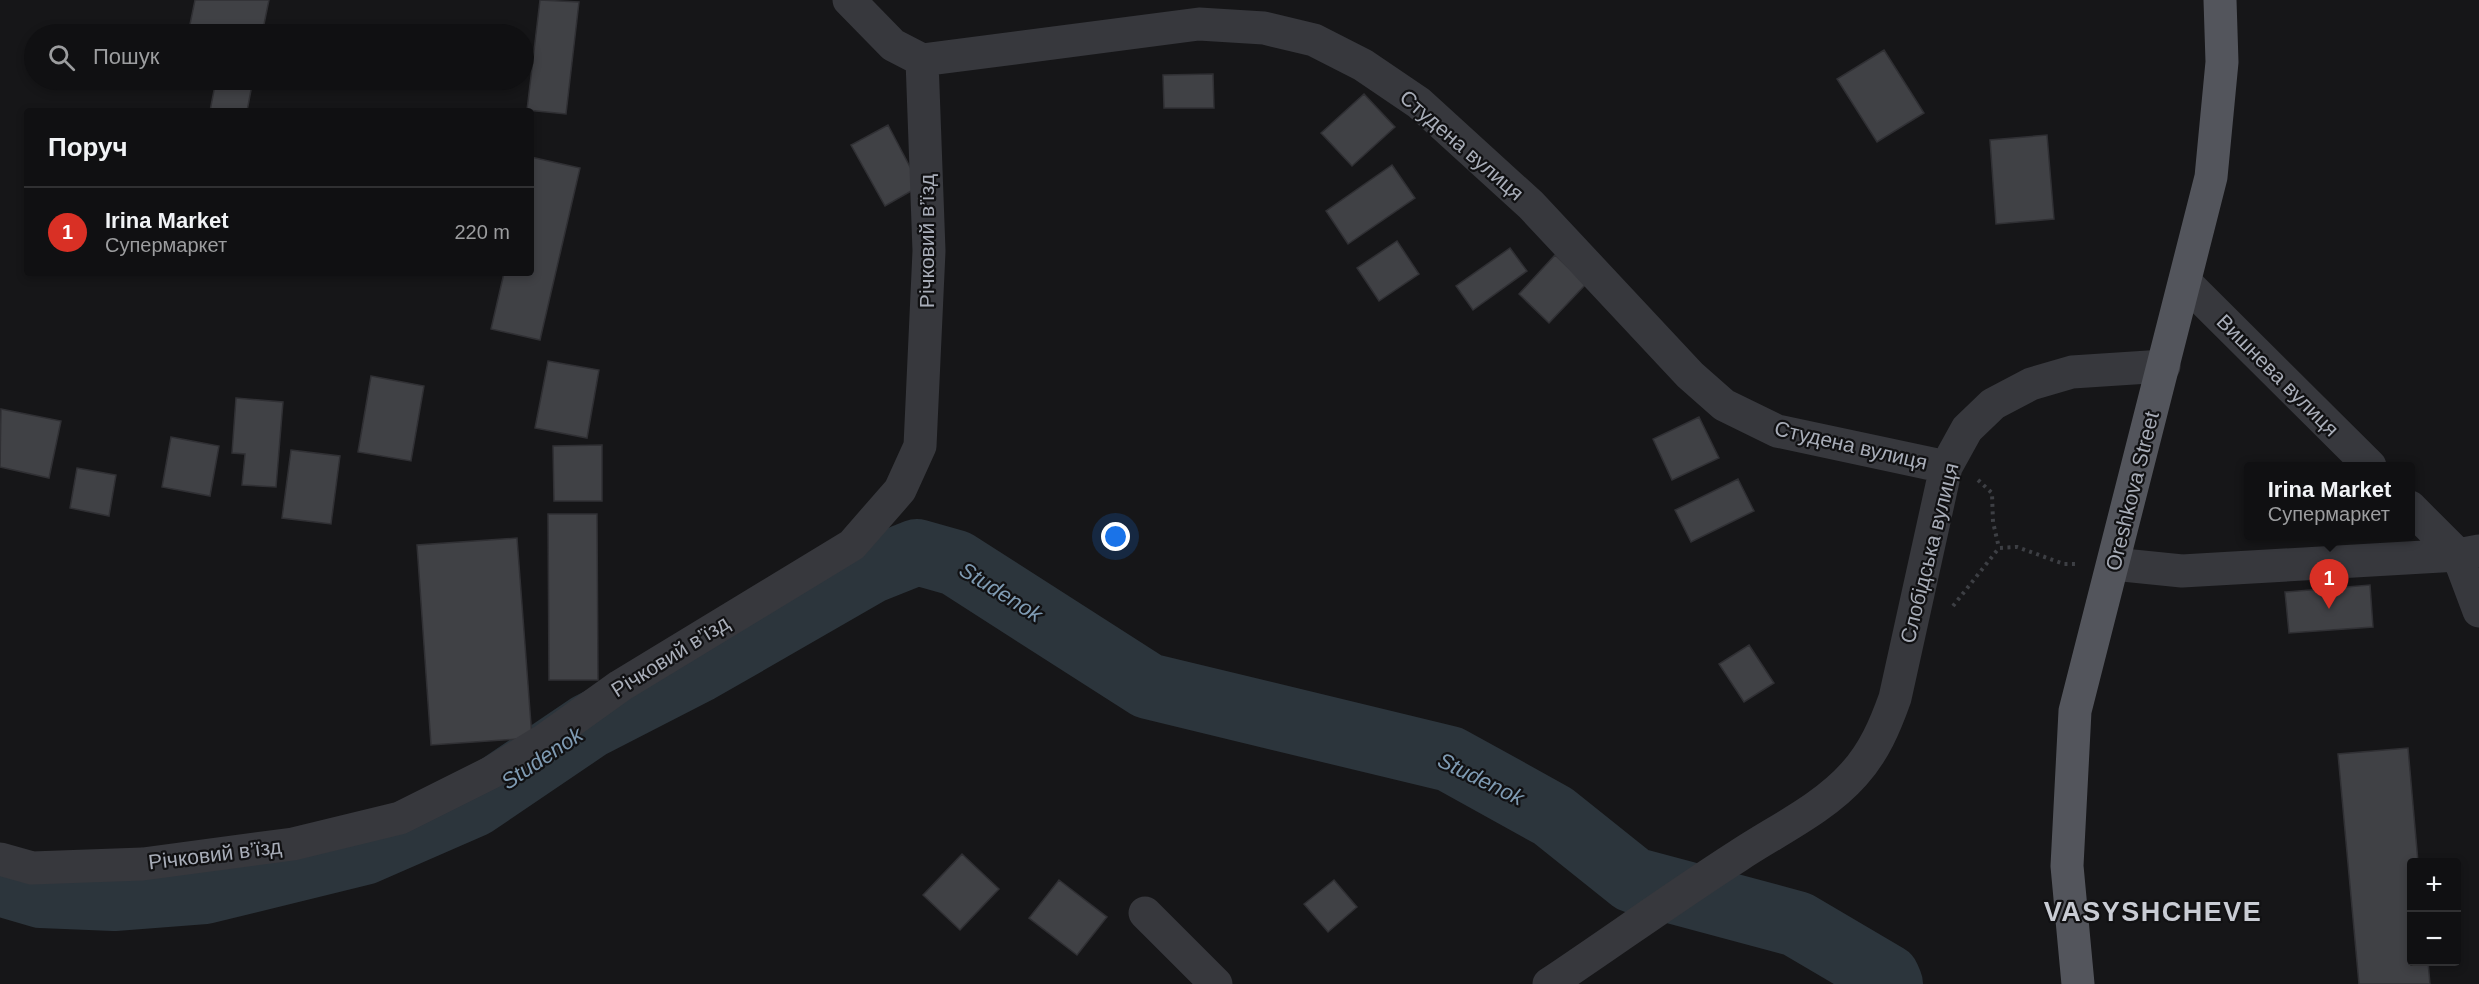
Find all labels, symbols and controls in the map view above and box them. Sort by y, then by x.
search box [24,24,534,90]
icon: search [45,41,78,74]
text: Пошук [93,44,159,69]
street label: Студена вулиця [1396,85,1528,205]
text: Поруч [48,132,128,162]
street label: Річковий в’їзд [915,174,938,308]
text: Irina Market [105,208,229,233]
text: 1 [62,221,73,243]
text: 220 m [454,221,510,243]
text: Супермаркет [105,234,227,256]
street label: Вишнева вулиця [2212,309,2344,441]
street label: Oreshkova Street [2101,409,2163,573]
street label: Студена вулиця [1772,416,1930,474]
street label: Слобідська вулиця [1895,460,1963,646]
popup [2244,462,2415,540]
text: Irina Market [2268,477,2391,502]
text: Супермаркет [2268,503,2390,525]
your location [1101,522,1130,551]
water label: Studenok [955,557,1048,628]
pin: 1 [2310,560,2348,609]
street label: Річковий в’їзд [607,611,733,701]
water label: Studenok [496,721,588,794]
water label: Studenok [1434,747,1529,811]
street label: Річковий в’їзд [147,834,283,874]
map controls [2407,858,2461,966]
button: + [2407,858,2461,912]
district label: VASYSHCHEVE [2044,897,2262,927]
button: − [2407,912,2461,966]

